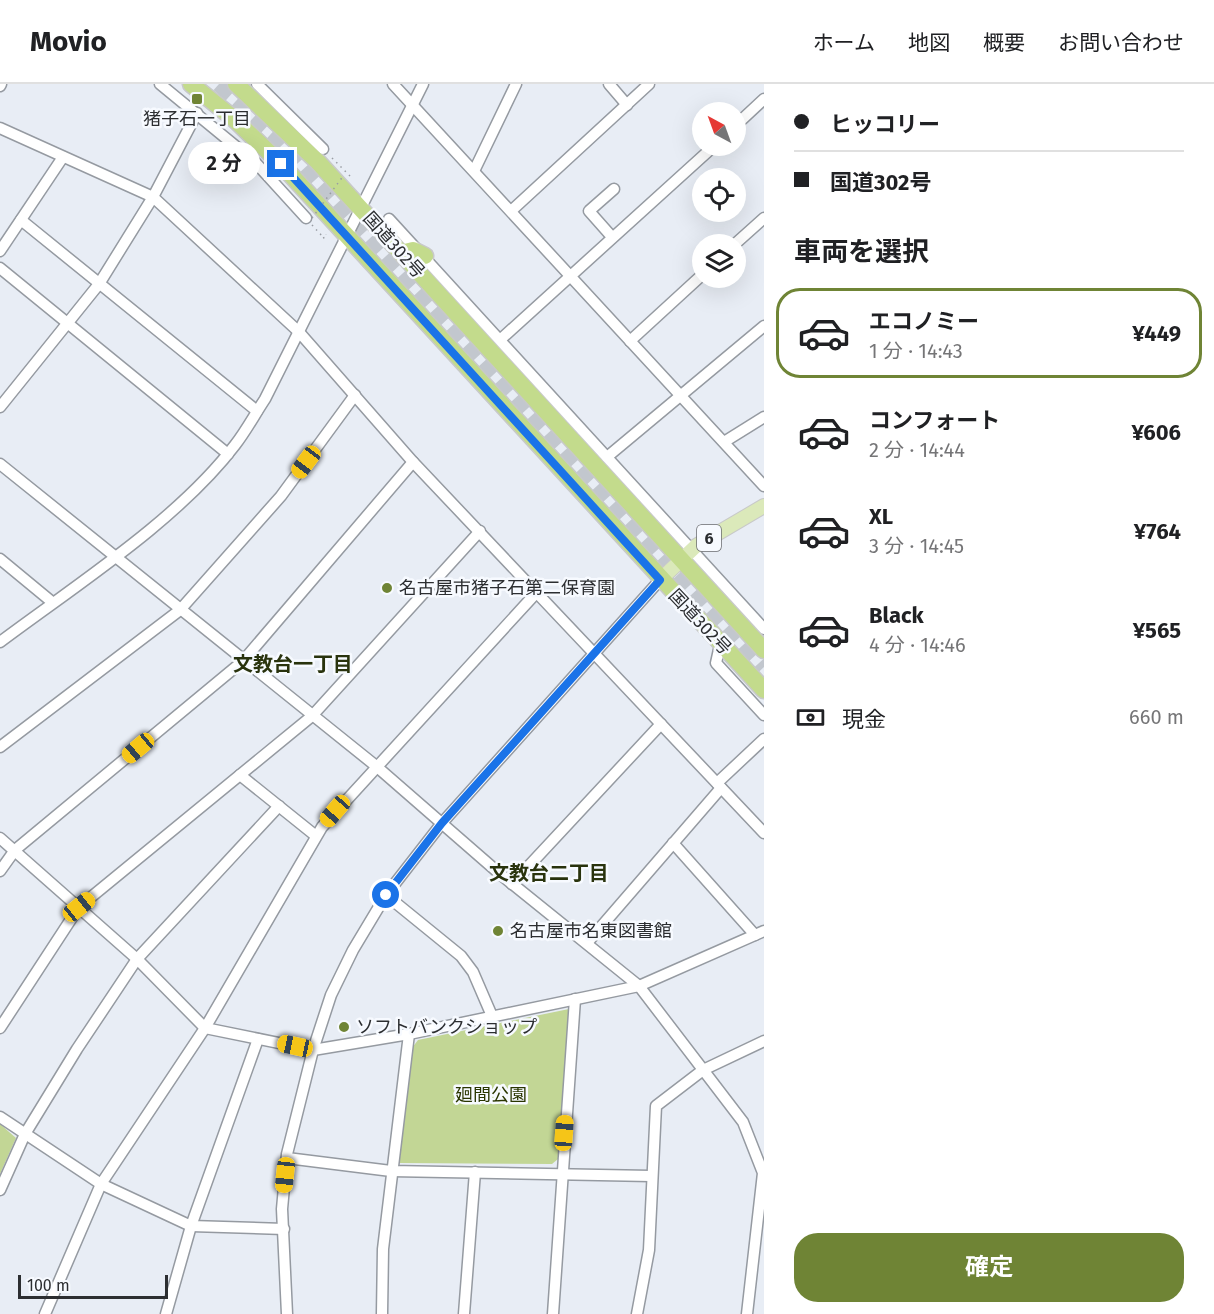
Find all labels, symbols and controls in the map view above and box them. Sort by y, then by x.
text: Movio [30,25,107,58]
text: ホーム [813,30,875,56]
text: 地図 [908,30,950,56]
text: 概要 [983,30,1025,56]
text: お問い合わせ [1058,30,1184,56]
marker: 猪子石一丁目 [190,92,204,106]
north arrow [692,102,746,156]
map controls [692,102,746,288]
place label: 猪子石一丁目 [143,108,251,130]
text: ヒッコリー [830,111,940,138]
callout: 2 分 [188,143,260,185]
route end [267,150,294,177]
text: 2 分 [206,151,242,175]
button: locate [692,168,746,222]
text: 国道302号 [830,169,931,196]
street label: 国道302号 [358,207,430,283]
button: layers [692,234,746,288]
text: 車両を選択 [794,236,929,268]
icon: car [797,306,851,360]
text: エコノミー [869,308,979,335]
text: ¥449 [1132,320,1181,347]
text: 1 分 · 14:43 [869,339,963,363]
icon: car [797,405,851,459]
text: コンフォート [869,407,1000,434]
text: ¥606 [1131,419,1181,446]
text: 2 分 · 14:44 [869,438,965,462]
car [288,442,324,482]
text: XL [869,503,893,530]
icon: car [797,504,851,558]
text: ¥764 [1134,518,1181,545]
road number: 6 [697,525,721,551]
text: 3 分 · 14:45 [869,534,964,558]
place label: 名古屋市猪子石第二保育園 [399,577,615,599]
marker: 名古屋市猪子石第二保育園 [380,581,394,595]
street label: 国道302号 [664,585,736,659]
text: Black [869,602,924,629]
icon: car [797,603,851,657]
text: ¥565 [1133,617,1181,644]
text: 4 分 · 14:46 [869,633,966,657]
district label: 文教台一丁目 [233,652,353,676]
icon: cash [794,701,827,734]
text: 660 m [1129,705,1184,729]
text: 現金 [842,706,886,733]
car [118,730,158,766]
car [316,792,354,830]
district label: 文教台二丁目 [489,861,609,885]
route start [372,881,399,908]
car [59,889,99,925]
place label: 名古屋市名東図書館 [510,920,672,942]
marker: 名古屋市名東図書館 [491,924,505,938]
place label: ソフトバンクショップ [356,1016,537,1038]
marker: ソフトバンクショップ [337,1020,351,1034]
car [276,1033,314,1059]
park label: 廻間公園 [455,1084,527,1106]
car [554,1114,574,1152]
car [274,1156,296,1194]
button: 確定 [794,1233,1184,1302]
scale bar [18,1272,168,1300]
text: 100 m [27,1276,70,1295]

